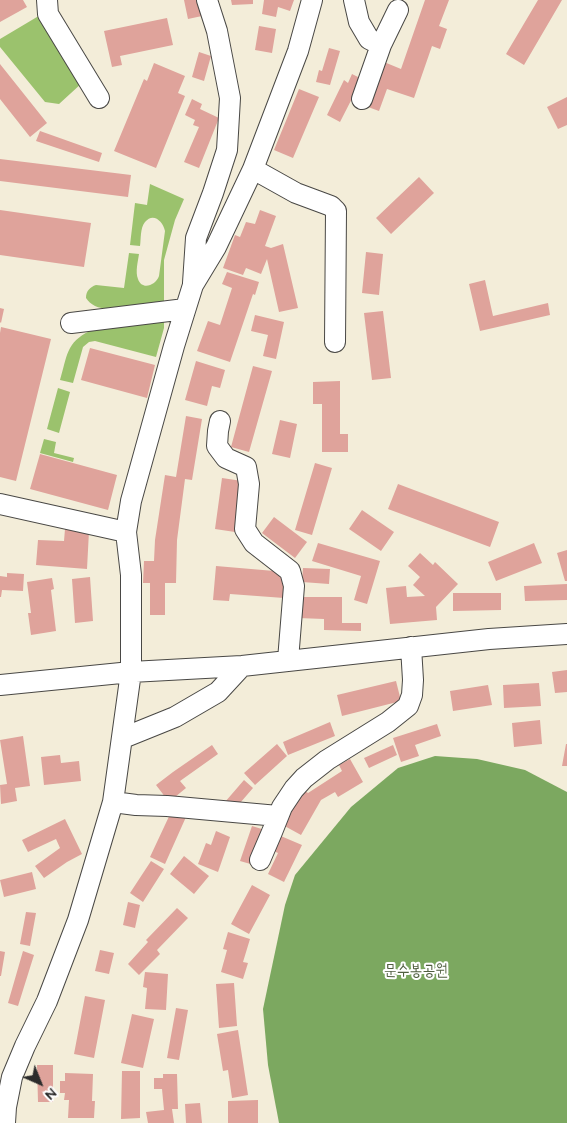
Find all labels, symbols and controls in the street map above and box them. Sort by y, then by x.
park label: 문수봉공원 [384,962,448,982]
north arrow [15,1058,65,1108]
text: N [40,1084,61,1104]

